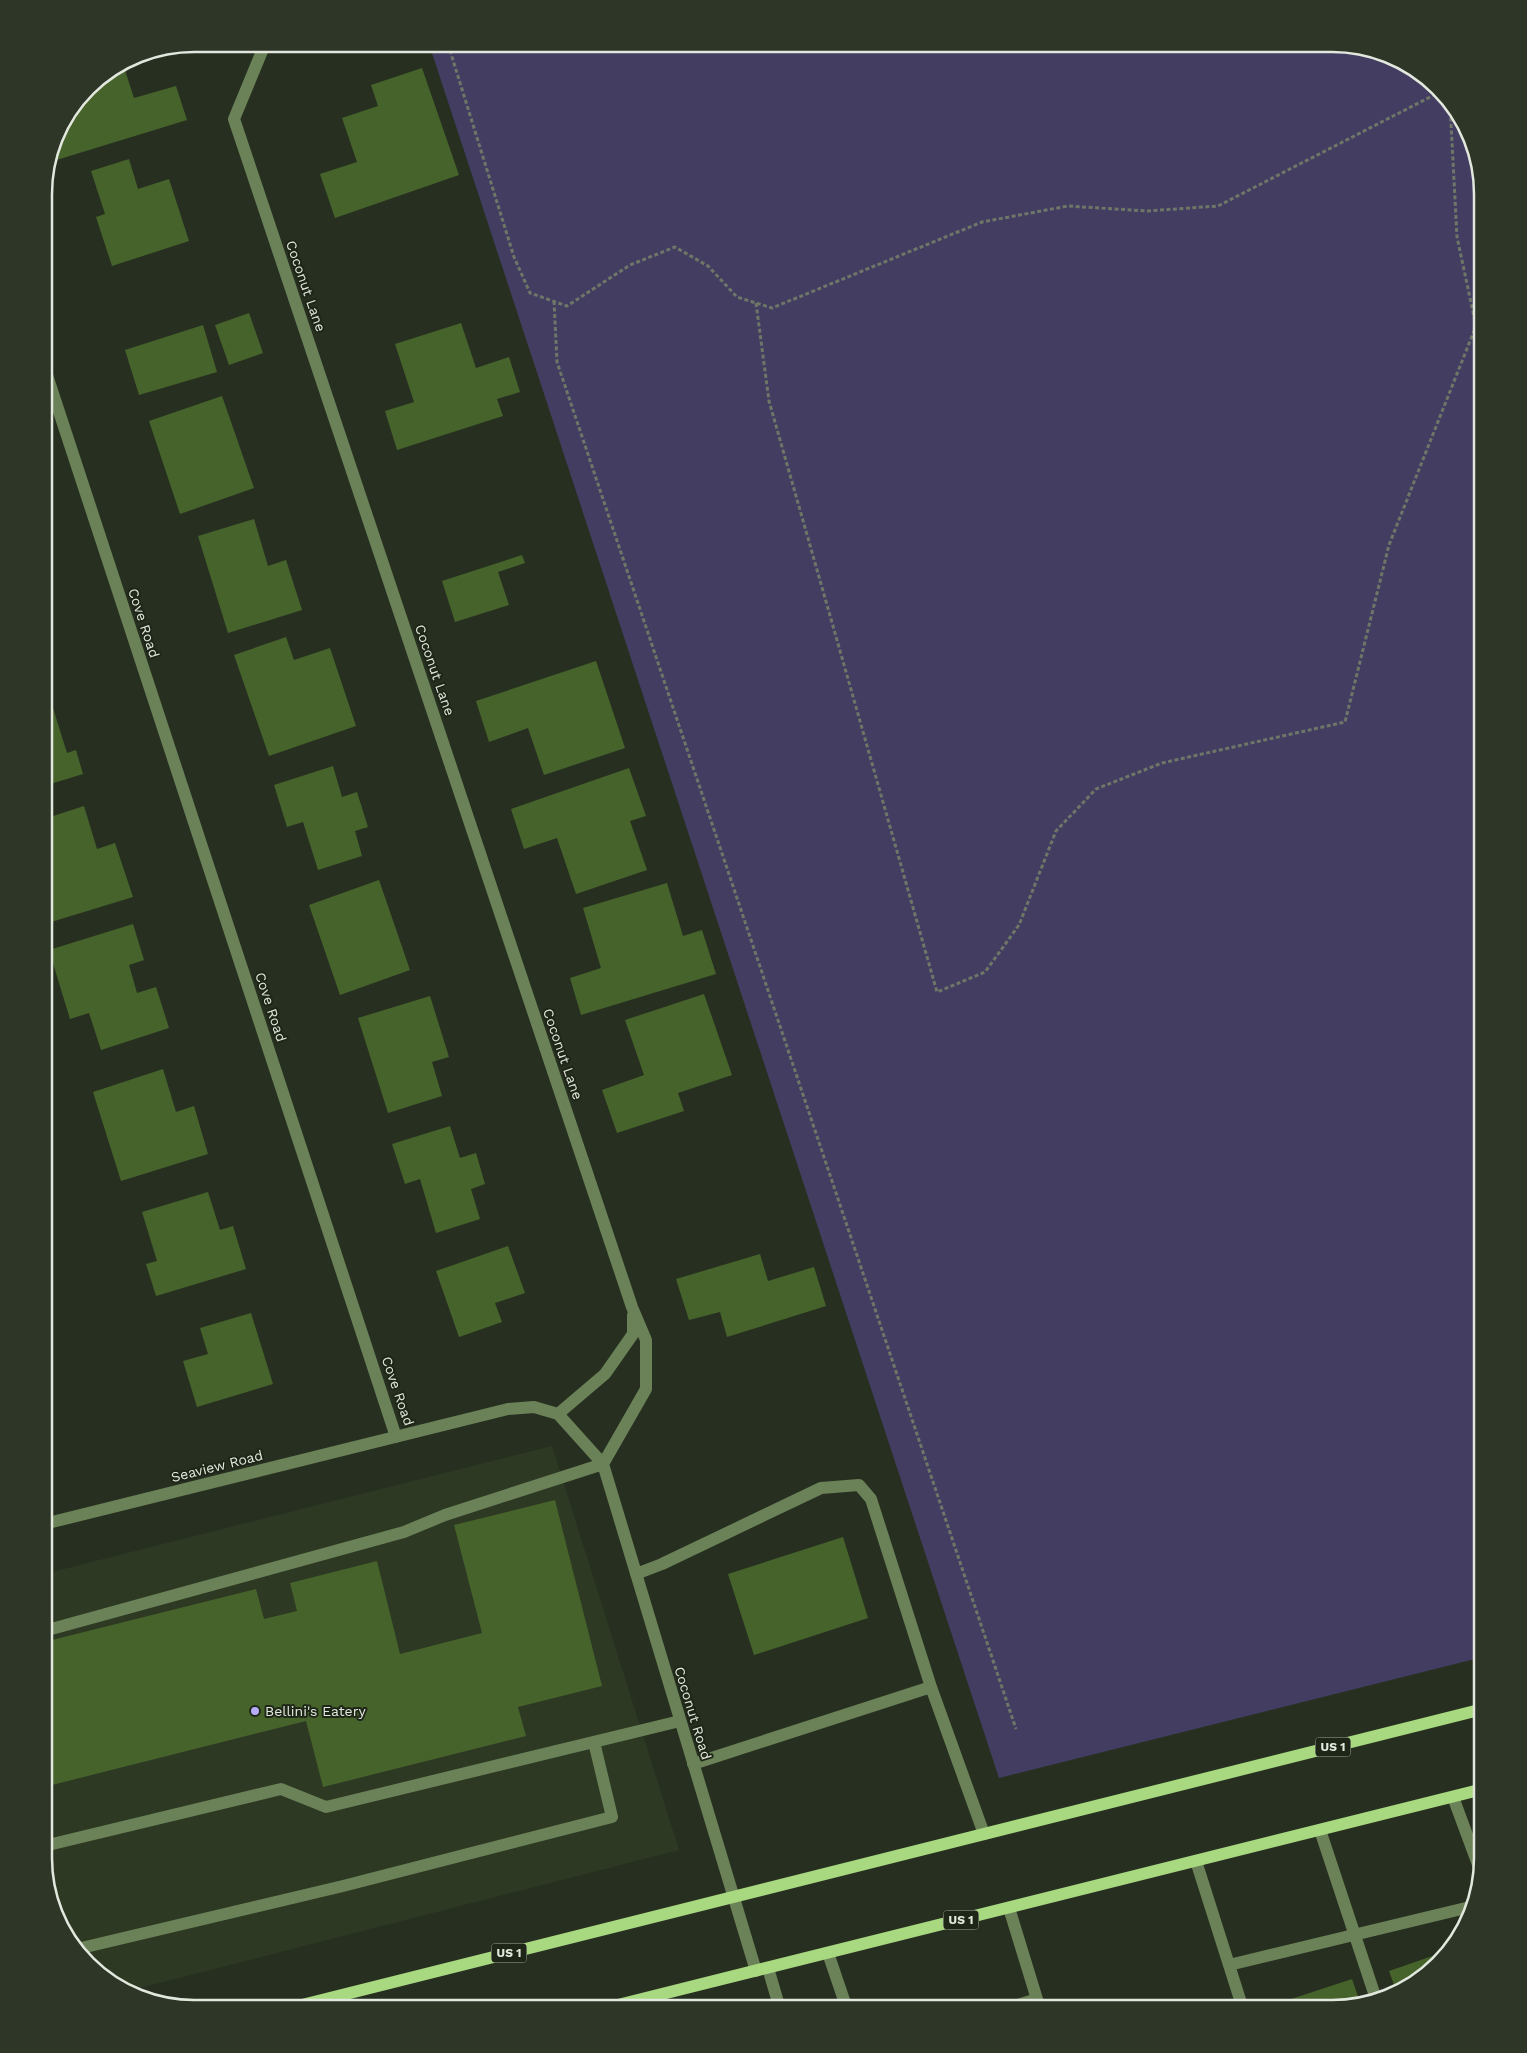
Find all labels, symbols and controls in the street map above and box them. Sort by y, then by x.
street label: Coconut Lane [283,238,329,334]
street label: Cove Road [125,586,163,660]
street label: Coconut Lane [412,622,458,718]
street label: Cove Road [252,970,290,1044]
street label: Coconut Lane [540,1006,586,1102]
street label: Cove Road [379,1354,417,1428]
street label: Seaview Road [169,1447,265,1485]
street label: Coconut Road [671,1665,715,1761]
place label: Bellini's Eatery [265,1703,366,1719]
marker: Bellini's Eatery [249,1705,261,1717]
road number: US 1 [1316,1738,1350,1756]
road number: US 1 [944,1910,978,1930]
road number: US 1 [492,1944,526,1962]

